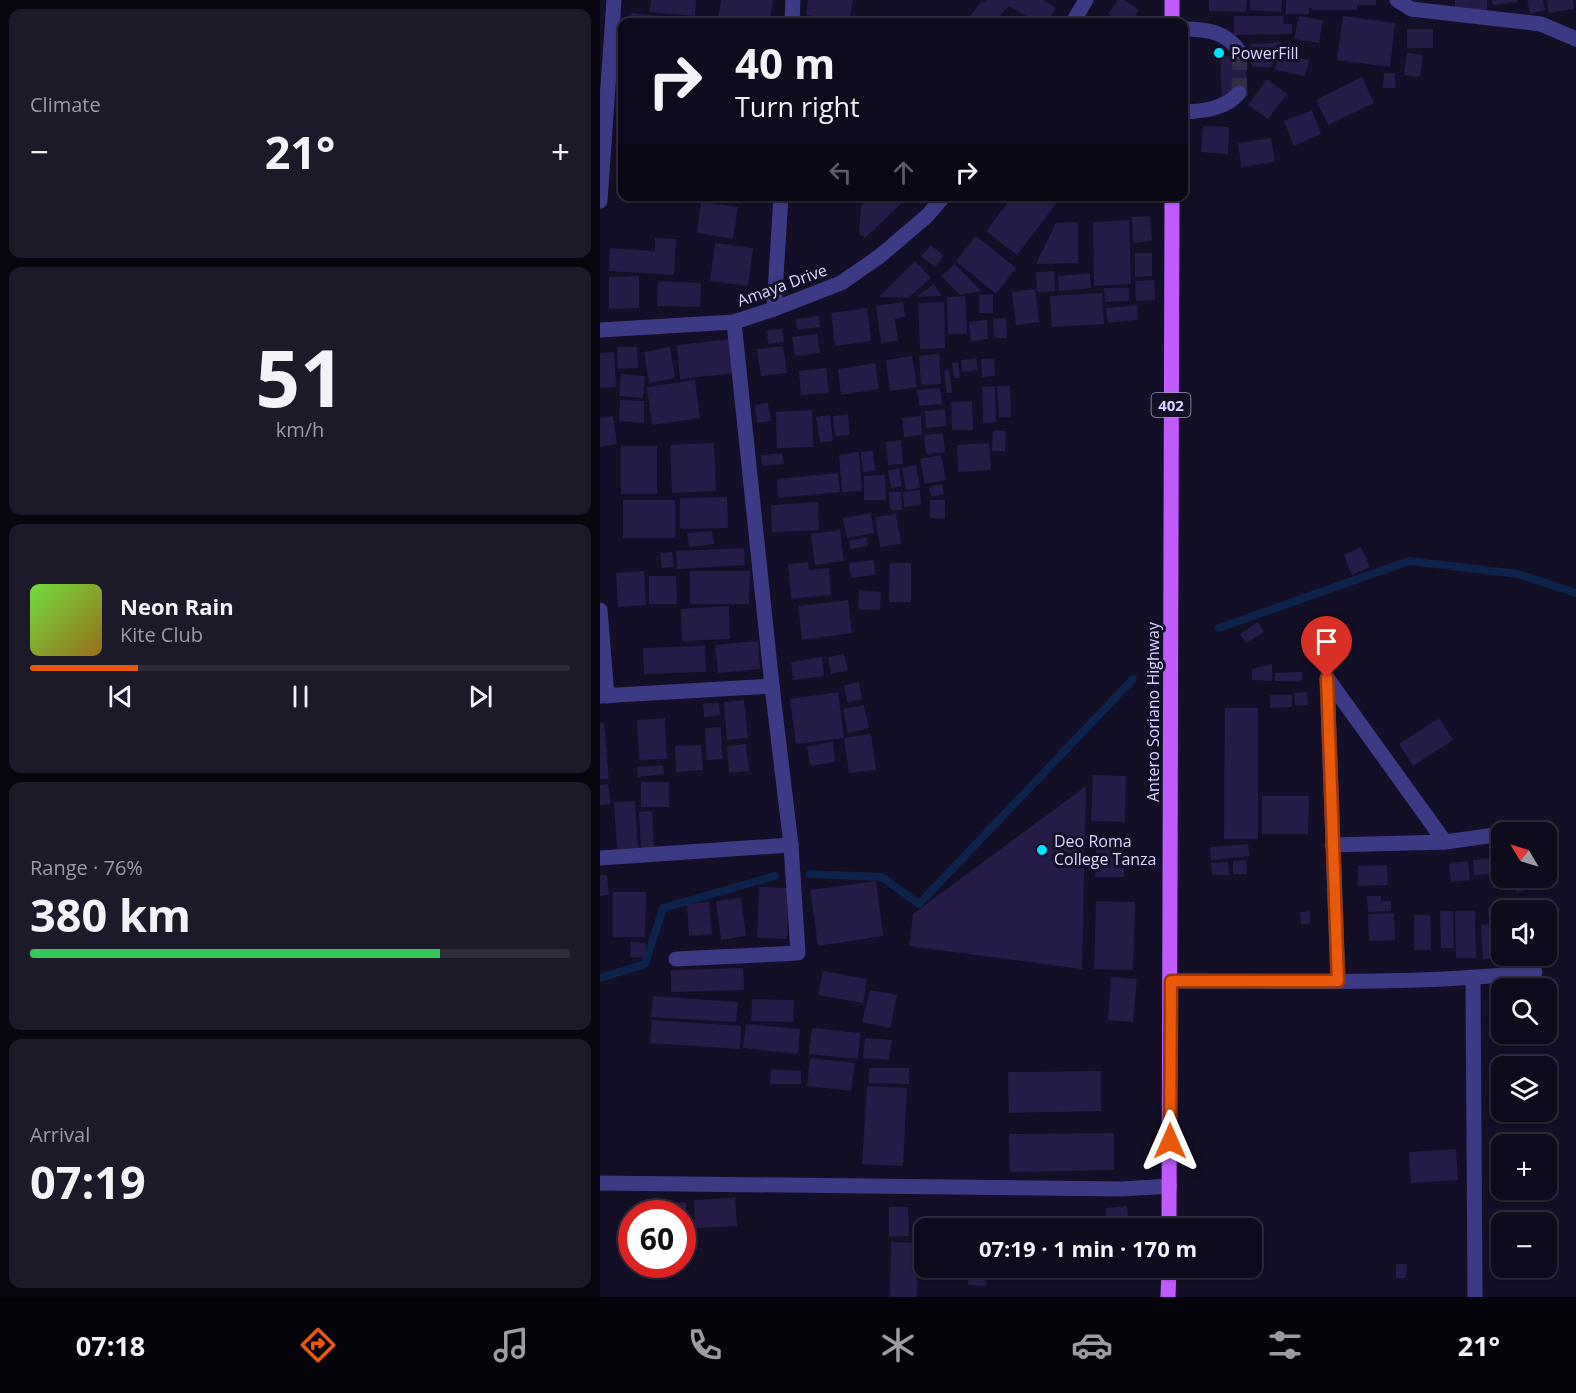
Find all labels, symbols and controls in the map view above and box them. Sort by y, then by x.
text: 40 m [735,34,835,91]
icon: right [636,42,714,120]
place label: PowerFill [1231,42,1299,64]
marker: PowerFill [1212,46,1226,60]
text: Turn right [735,88,860,125]
text: Climate [30,91,101,118]
text: 21° [265,121,335,182]
text: − [30,129,49,174]
text: + [551,129,570,174]
icon: left [824,156,857,189]
icon: ahead [887,156,920,189]
icon: right [950,156,983,189]
street label: Amaya Drive [734,259,830,311]
text: 51 [255,324,345,430]
road number: 402 [1152,393,1190,417]
text: km/h [276,416,324,443]
text: Neon Rain [120,591,234,621]
pin [1301,616,1352,678]
text: Kite Club [120,621,203,648]
street label: Antero Soriano Highway [1142,621,1164,802]
icon: arrive [1310,625,1343,658]
icon: previous [104,680,137,713]
icon: pause [284,680,317,713]
icon: next [464,680,497,713]
north arrow [1491,822,1557,888]
map controls [1491,822,1557,1278]
place label: Deo Roma College Tanza [1054,830,1157,870]
marker: Deo Roma College Tanza [1035,843,1049,857]
text: Range · 76% [30,854,143,881]
text: 380 km [30,884,191,945]
button: sound [1491,900,1557,966]
button: search [1491,978,1557,1044]
button: layers [1491,1056,1557,1122]
position arrow [1138,1109,1202,1173]
text: Arrival [30,1121,90,1148]
button: + [1491,1134,1557,1200]
text: 07:19 [30,1151,146,1212]
speed limit sign: 60 [618,1200,696,1278]
button: − [1491,1212,1557,1278]
text: 07:19 · 1 min · 170 m [979,1233,1197,1263]
icon: directions [297,1324,339,1366]
icon: music [490,1324,532,1366]
icon: phone [684,1324,726,1366]
icon: climate [877,1324,919,1366]
icon: car [1071,1324,1113,1366]
icon: filters [1264,1324,1306,1366]
text: 07:18 [76,1327,145,1364]
text: 21° [1458,1327,1500,1364]

